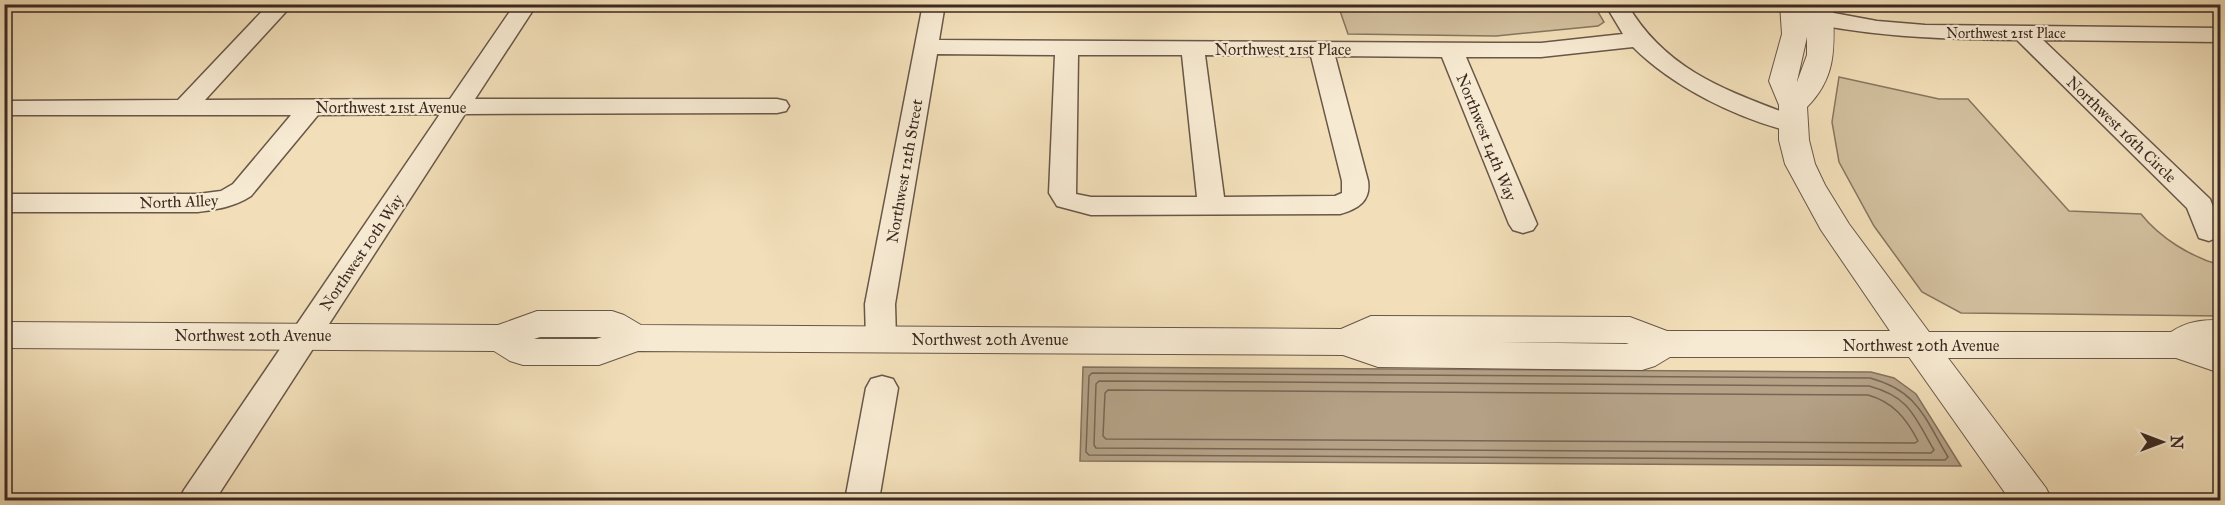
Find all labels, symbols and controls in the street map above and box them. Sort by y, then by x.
street label: Northwest 21st Place [1946,25,2066,42]
street label: Northwest 21st Place [1215,40,1352,59]
street label: Northwest 14th Way [1452,71,1521,204]
street label: Northwest 16th Circle [2063,72,2181,187]
street label: Northwest 12th Street [882,97,927,244]
street label: Northwest 21st Avenue [316,98,467,117]
street label: Northwest 10th Way [316,190,408,314]
street label: North Alley [139,191,219,212]
street label: Northwest 20th Avenue [175,326,332,345]
street label: Northwest 20th Avenue [912,330,1069,349]
street label: Northwest 20th Avenue [1843,336,2000,355]
north arrow [2132,412,2192,472]
text: N [2167,435,2186,449]

